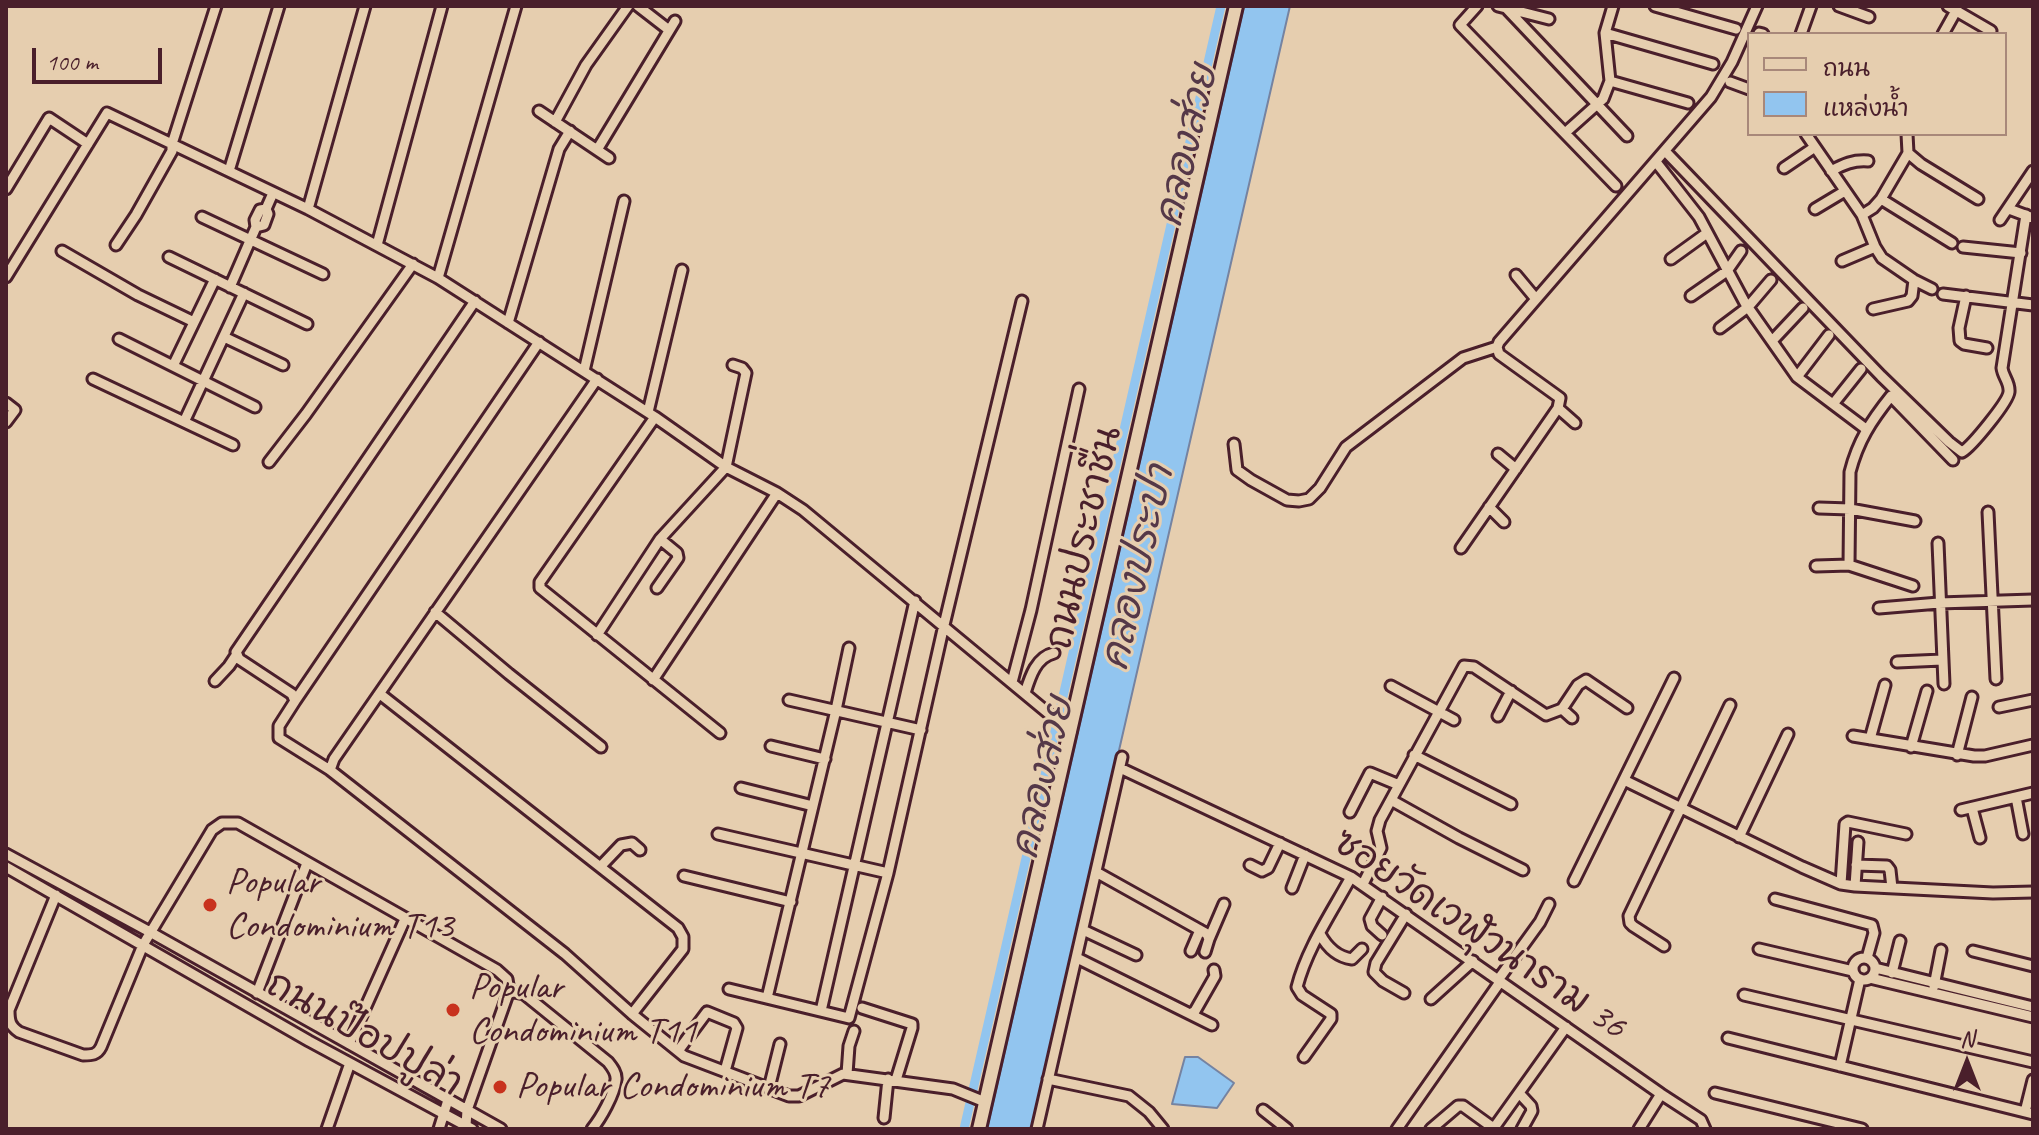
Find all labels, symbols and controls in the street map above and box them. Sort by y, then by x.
scale bar [36,32,166,82]
legend [1747,32,2007,136]
text: 100 m [46,47,98,77]
text: ถนน [1823,53,1870,83]
water label: คลองส่วย [1146,61,1230,231]
text: แหล่งน้ำ [1823,93,1909,123]
street label: ถนนประชาชื่น [1037,422,1133,654]
water label: คลองประปา [1092,461,1186,675]
water label: คลองส่วย [1002,693,1086,863]
street label: ซอยวัดเวฬุวนาราม 36 [1324,820,1634,1050]
place label: Popular Condominium T13 [226,860,454,950]
marker: Popular Condominium T13 [201,896,219,914]
street label: ถนนป๊อปปูล่า [258,962,470,1108]
place label: Popular Condominium T11 [469,965,697,1054]
marker: Popular Condominium T11 [444,1001,462,1019]
north arrow [1927,1023,2007,1103]
text: N [1960,1025,1974,1053]
place label: Popular Condominium T7 [516,1064,830,1110]
marker: Popular Condominium T7 [491,1078,509,1096]

